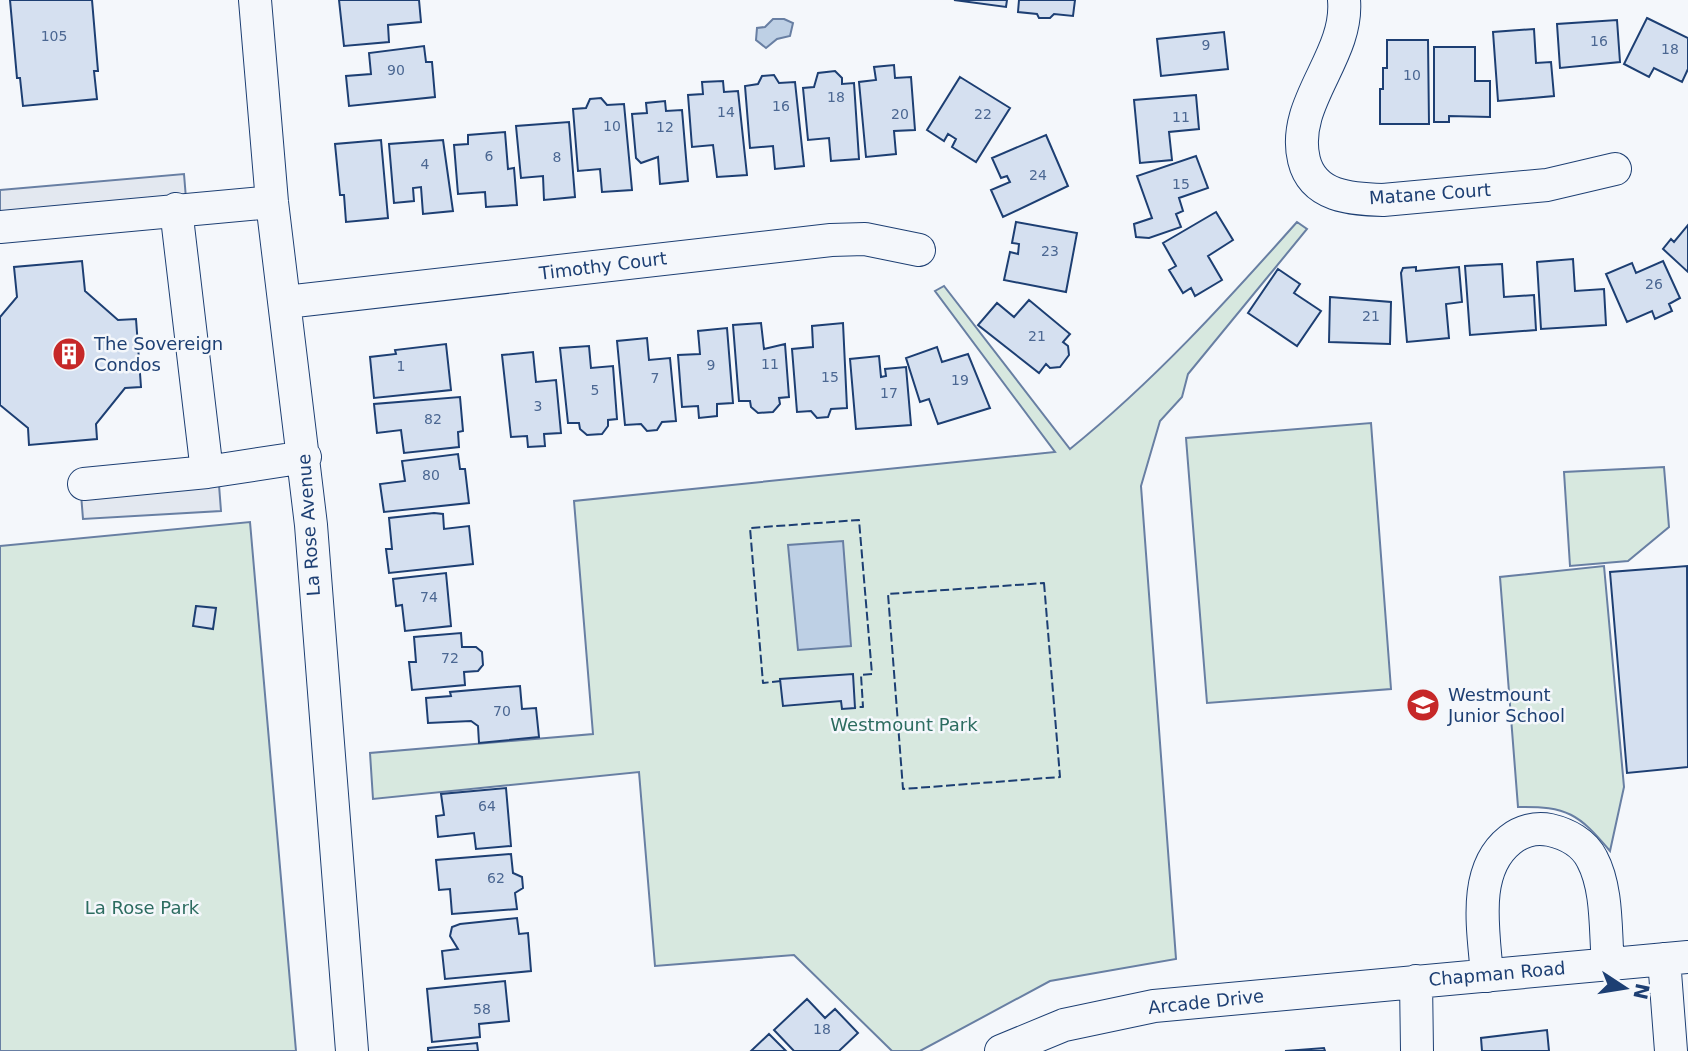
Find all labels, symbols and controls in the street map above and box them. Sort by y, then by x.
house number: 105 [41,28,67,44]
house number: 16 [1590,33,1608,49]
house number: 9 [1202,37,1210,53]
house number: 18 [1661,41,1679,57]
house number: 90 [387,62,405,78]
house number: 10 [1403,67,1421,83]
house number: 18 [827,89,845,105]
house number: 16 [772,98,790,114]
house number: 14 [717,104,735,120]
house number: 20 [891,106,909,122]
house number: 22 [974,106,992,122]
house number: 11 [1172,109,1190,125]
house number: 10 [603,118,621,134]
house number: 12 [656,119,674,135]
house number: 6 [485,148,494,164]
house number: 8 [553,149,561,165]
house number: 4 [421,156,430,172]
house number: 24 [1029,167,1047,183]
house number: 15 [1172,176,1190,192]
street label: Matane Court [1368,179,1492,208]
house number: 23 [1041,243,1059,259]
street label: Timothy Court [537,247,668,284]
house number: 26 [1645,276,1663,292]
house number: 21 [1362,308,1380,324]
house number: 21 [1028,328,1046,344]
place label: The Sovereign Condos [93,333,223,375]
building icon: The Sovereign Condos [50,335,88,373]
house number: 11 [761,356,779,372]
house number: 9 [707,357,715,373]
house number: 1 [397,358,405,374]
house number: 15 [821,369,839,385]
house number: 7 [651,370,659,386]
house number: 19 [951,372,969,388]
house number: 5 [591,382,599,398]
house number: 17 [880,385,898,401]
house number: 3 [534,398,542,414]
house number: 82 [424,411,442,427]
street label: La Rose Avenue [293,453,324,597]
house number: 80 [422,467,440,483]
house number: 74 [420,589,438,605]
house number: 72 [441,650,459,666]
place label: Westmount Junior School [1447,684,1565,726]
school or university icon: Westmount Junior School [1404,686,1442,724]
house number: 70 [493,703,511,719]
park label: Westmount Park [830,714,978,735]
house number: 64 [478,798,496,814]
house number: 62 [487,870,505,886]
park label: La Rose Park [85,897,200,918]
north arrow [1590,953,1660,1023]
street label: Chapman Road [1428,957,1566,990]
text: N [1629,981,1654,1002]
street label: Arcade Drive [1147,985,1265,1018]
house number: 58 [473,1001,491,1017]
house number: 18 [813,1021,831,1037]

